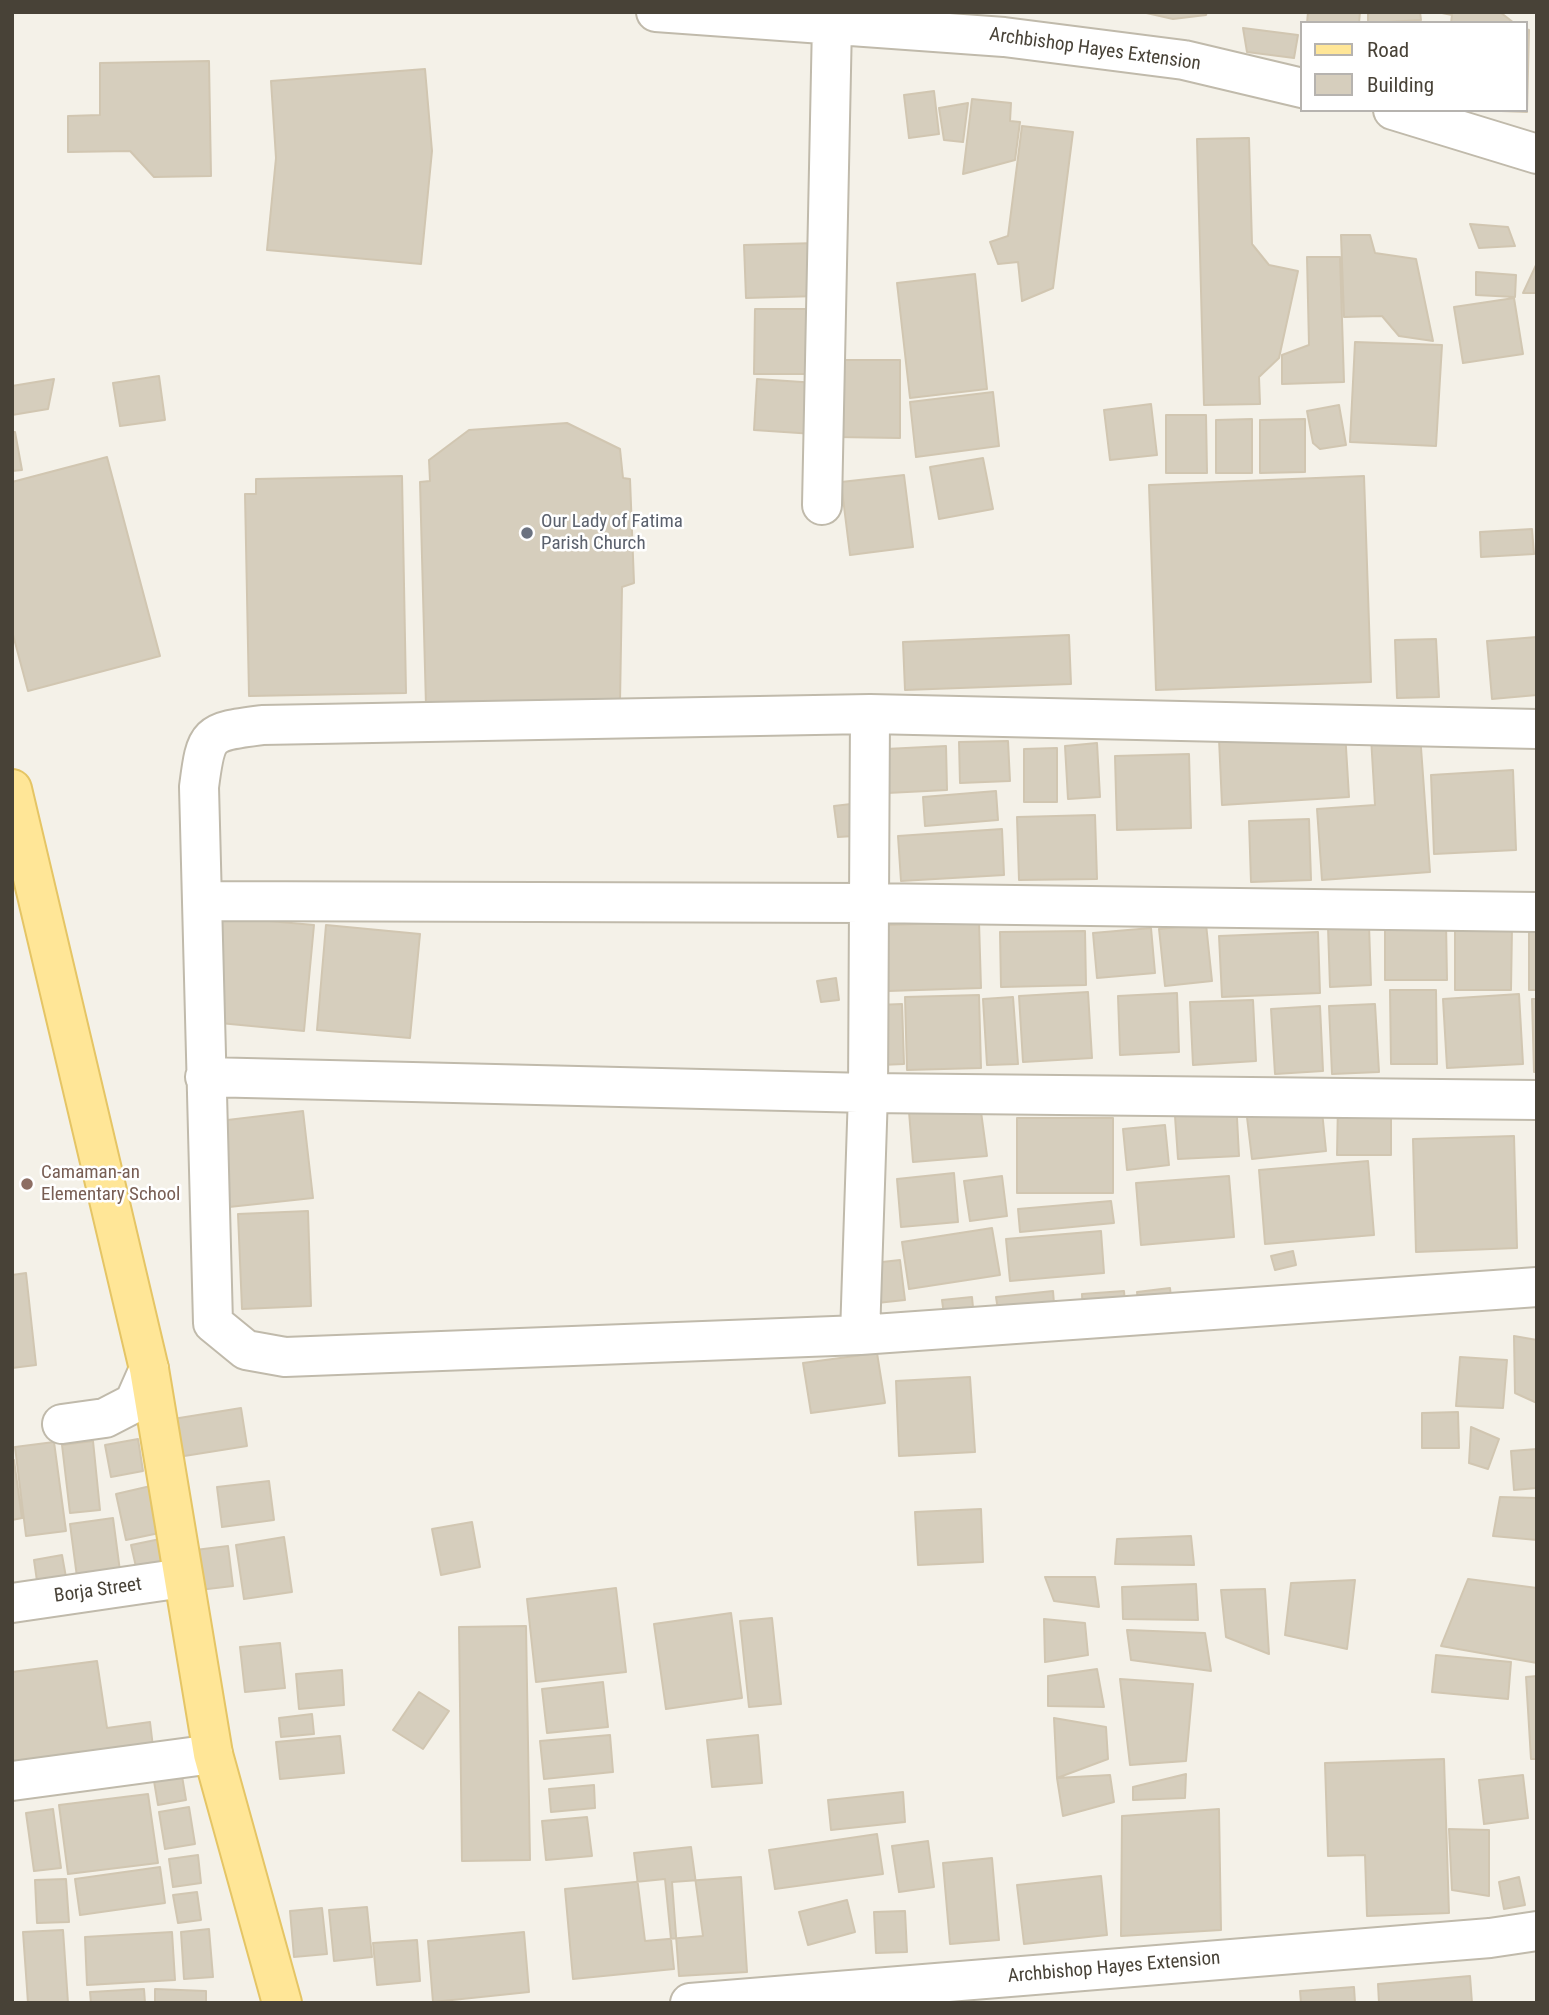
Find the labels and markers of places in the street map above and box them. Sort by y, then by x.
place label: Our Lady of Fatima Parish Church [541,511,683,555]
marker: Our Lady of Fatima Parish Church [519,525,535,541]
place label: Camaman-an Elementary School [41,1162,180,1206]
marker: Camaman-an Elementary School [19,1176,35,1192]

